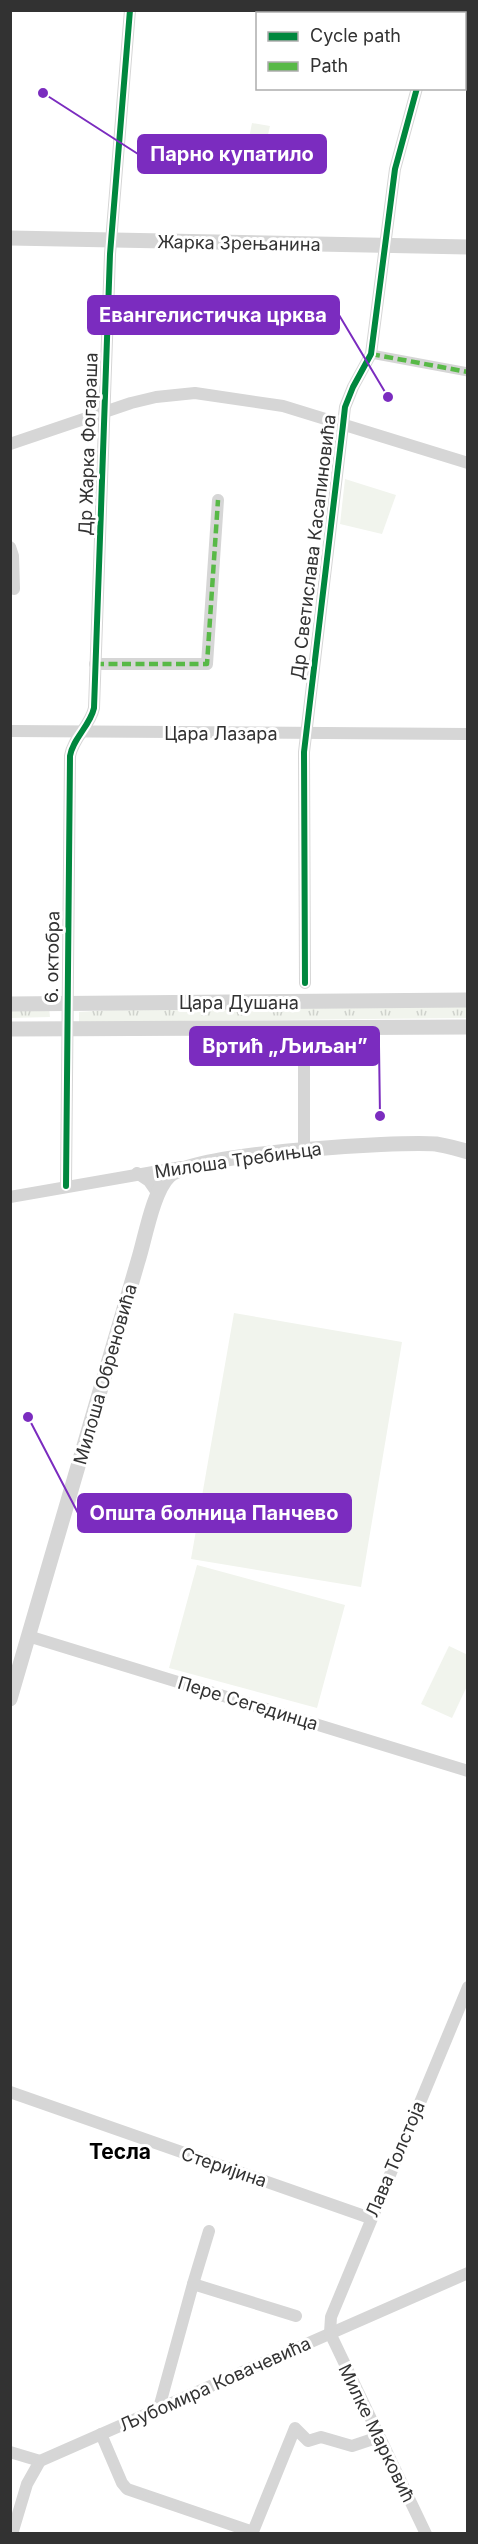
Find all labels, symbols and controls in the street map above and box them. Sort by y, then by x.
legend [256,12,466,90]
text: Cycle path [310,25,401,46]
text: Path [310,55,348,76]
callout: Парно купатило [138,135,326,173]
text: Парно купатило [150,142,314,166]
street label: Жарка Зрењанина [157,231,321,255]
callout: Евангелистичка црква [88,296,339,334]
text: Евангелистичка црква [99,303,327,327]
street label: Др Жарка Фогараша [74,352,102,536]
street label: Др Светислава Касапиновића [286,413,340,681]
street label: Цара Лазара [164,723,278,744]
street label: 6. октобра [41,911,63,1003]
street label: Цара Душана [179,992,299,1013]
callout: Вртић „Љиљан” [190,1027,379,1065]
text: Вртић „Љиљан” [202,1034,368,1058]
street label: Милоша Требињца [153,1138,323,1182]
street label: Милоша Обреновића [69,1281,141,1467]
callout: Општа болница Панчево [78,1494,351,1532]
text: Општа болница Панчево [90,1501,338,1525]
street label: Пере Сегединца [175,1672,321,1734]
street label: Лава Толстоја [361,2098,429,2220]
district label: Тесла [89,2139,151,2164]
street label: Стеријина [178,2143,270,2191]
street label: Љубомира Ковачевића [116,2332,314,2436]
street label: Милке Марковић [334,2360,420,2506]

